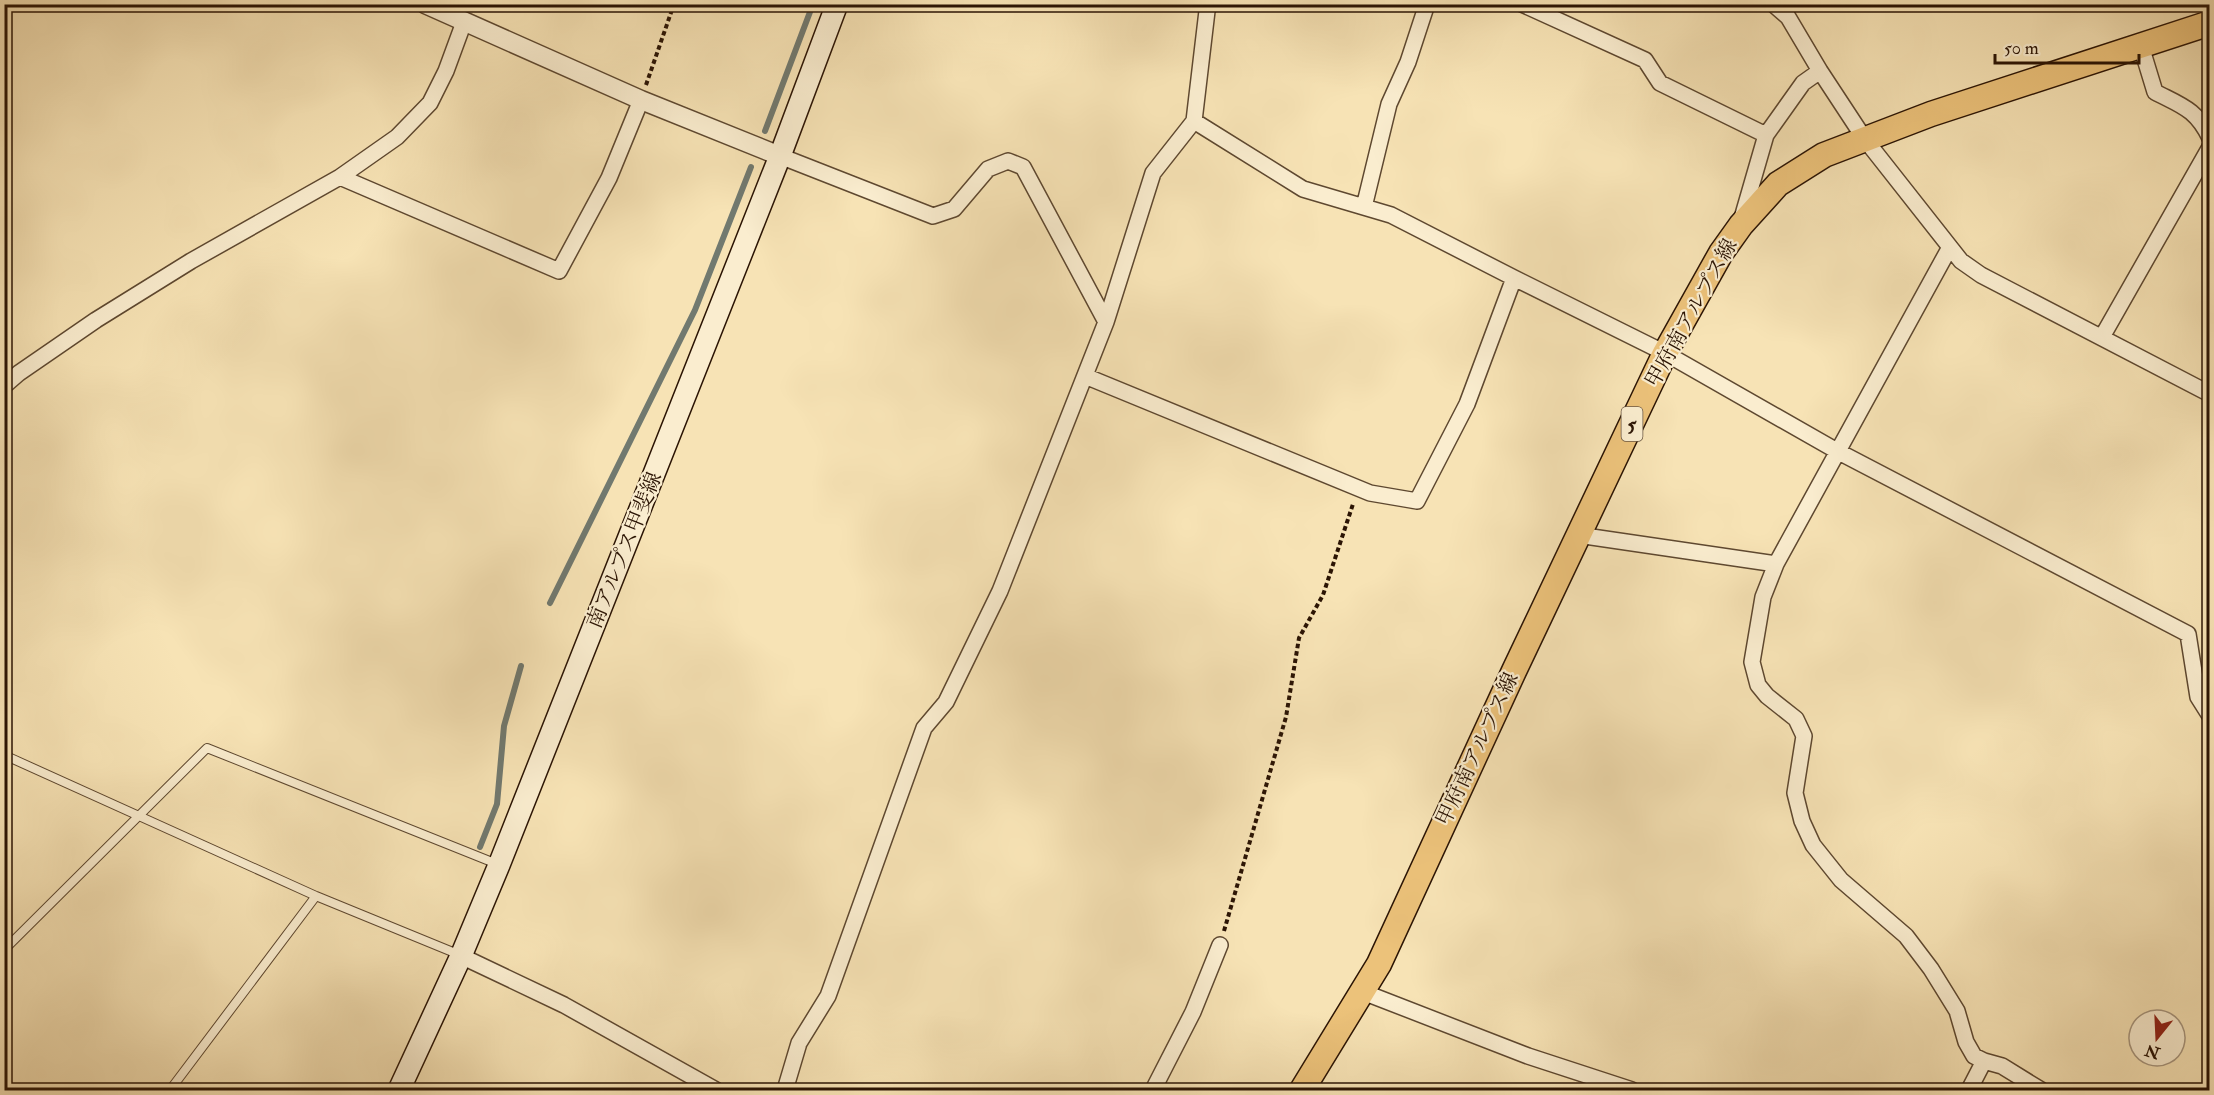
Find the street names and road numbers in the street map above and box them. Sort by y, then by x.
street label: 甲府南アルプス線 [1639,234,1744,393]
road number: 5 [1622,407,1642,441]
street label: 南アルプス甲斐線 [581,468,668,632]
street label: 甲府南アルプス線 [1430,668,1525,830]

